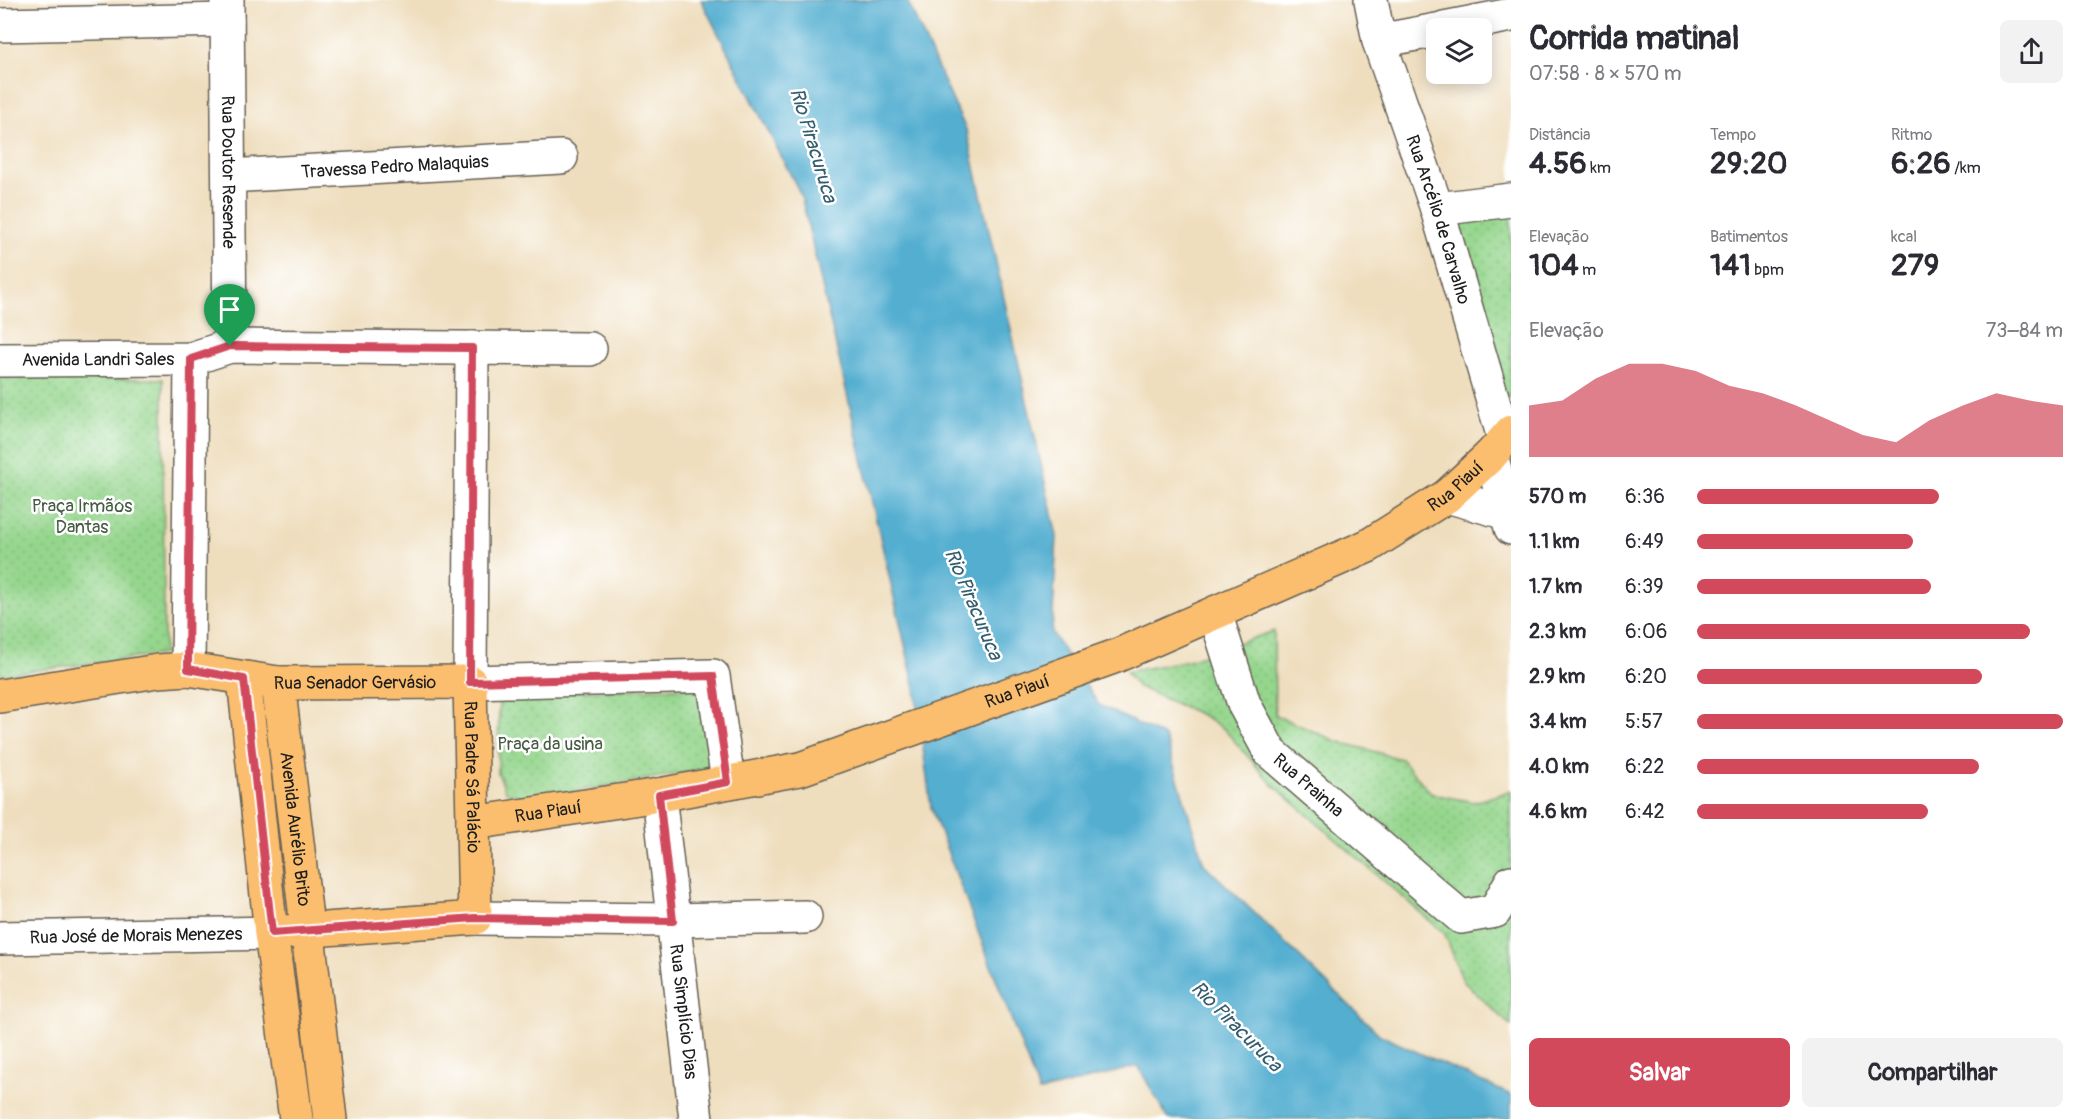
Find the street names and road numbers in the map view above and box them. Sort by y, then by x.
street label: Rua Doutor Resende [216,95,240,249]
street label: Rua Arcélio de Carvalho [1400,132,1475,307]
street label: Travessa Pedro Malaquias [300,150,489,184]
street label: Avenida Landri Sales [22,348,174,372]
street label: Rua Piauí [1423,457,1489,517]
street label: Rua Piauí [982,670,1053,714]
street label: Rua Senador Gervásio [274,671,437,695]
street label: Rua Padre Sá Palácio [458,701,485,854]
street label: Rua Prainha [1268,749,1348,823]
street label: Avenida Aurélio Brito [274,750,316,908]
street label: Rua Piauí [513,796,583,829]
street label: Rua José de Morais Menezes [29,923,243,949]
street label: Rua Simplício Dias [664,943,702,1080]

